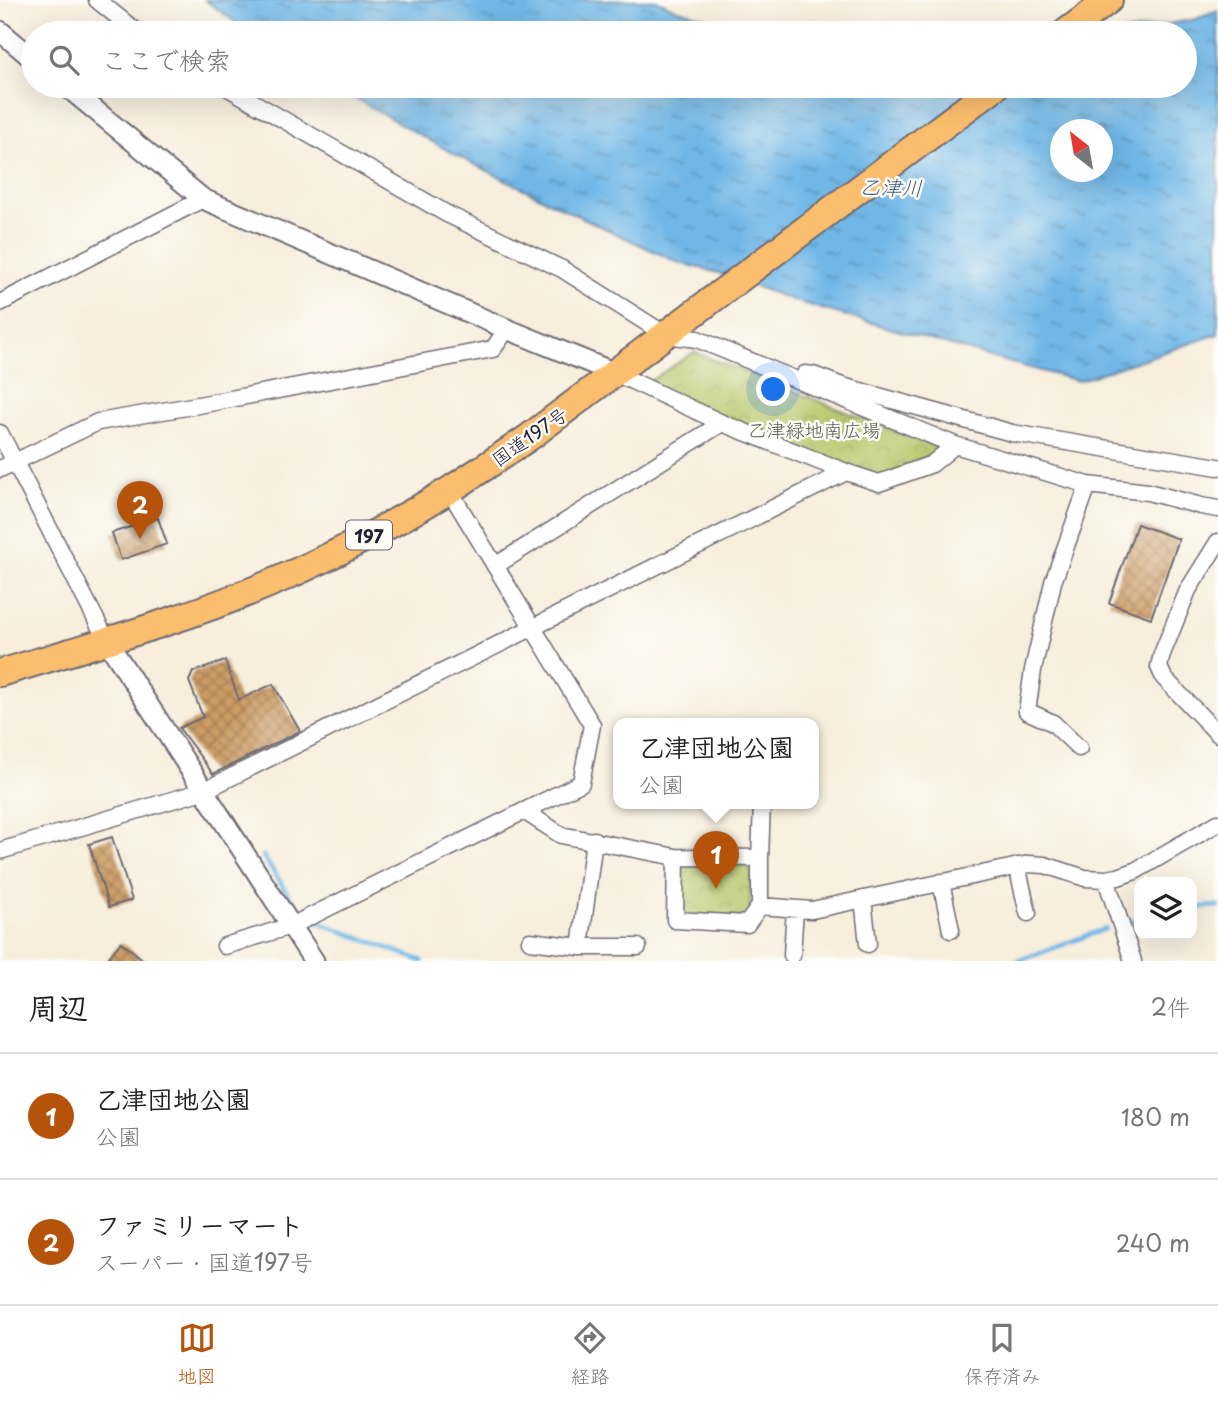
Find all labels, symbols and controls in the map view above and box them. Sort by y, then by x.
search box [21,21,1197,98]
text: ここで検索 [101,40,231,79]
icon: search [45,41,83,79]
north arrow [1050,119,1113,182]
water label: 乙津川 [859,169,923,203]
your location [756,372,790,406]
street label: 国道197号 [485,400,573,472]
park label: 乙津緑地南広場 [747,415,881,443]
pin: 2 [117,481,163,539]
road number: 197 [346,520,392,550]
popup [613,718,819,809]
text: 乙津団地公園 [638,727,794,766]
text: 公園 [638,766,684,801]
pin: 1 [693,831,739,889]
map controls [1134,877,1197,940]
button: layers [1134,877,1197,940]
text: 周辺 [28,984,88,1029]
text: 2件 [1151,989,1190,1024]
text: 乙津団地公園 [95,1079,251,1118]
text: 1 [46,1099,57,1134]
text: 180 m [1121,1099,1190,1134]
text: 公園 [95,1118,141,1153]
text: ファミリーマート [95,1205,304,1244]
text: 2 [43,1225,59,1260]
text: 240 m [1116,1225,1190,1260]
text: スーパー · 国道197号 [95,1244,313,1279]
tab: 地図 [178,1319,216,1389]
tab: 経路 [571,1319,609,1389]
tab: 保存済み [964,1319,1040,1389]

